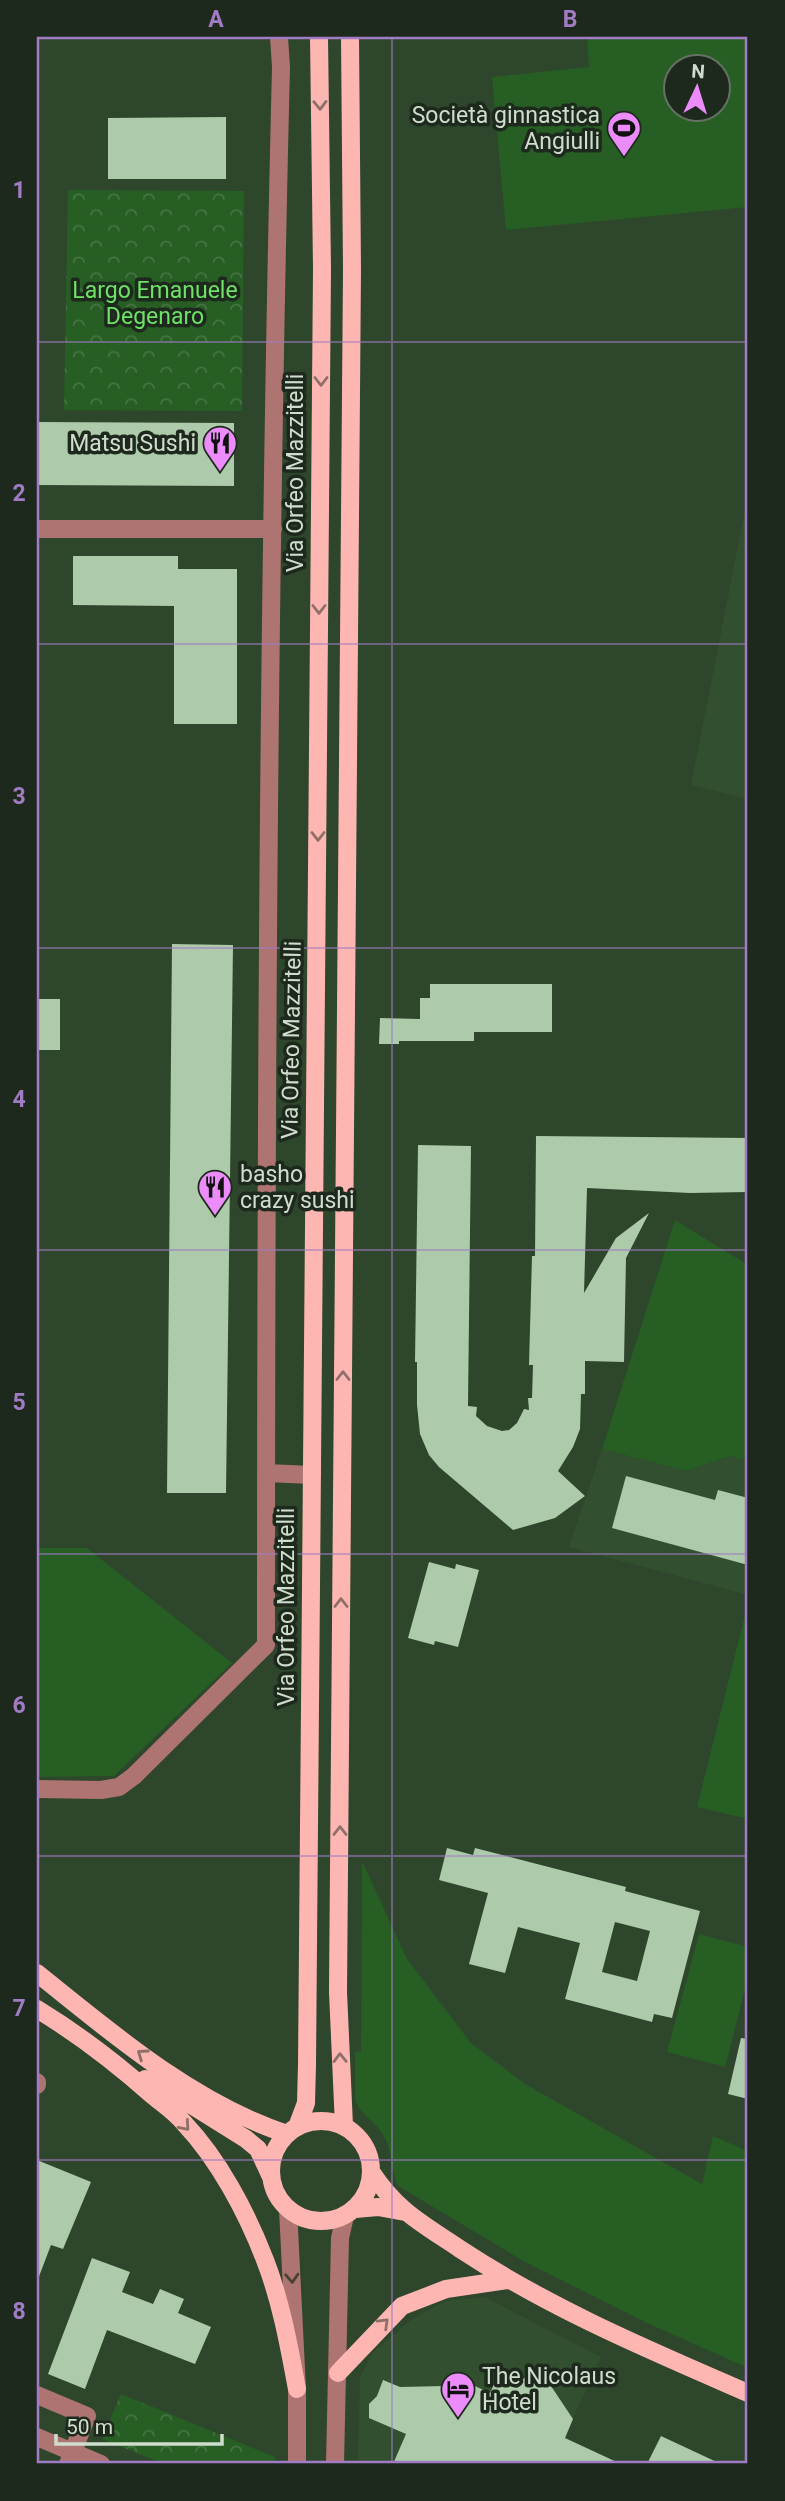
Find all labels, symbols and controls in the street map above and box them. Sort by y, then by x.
text: A [208,6,224,33]
text: B [563,6,577,33]
north arrow [662,52,732,122]
text: N [691,60,706,83]
one-way arrow [312,100,328,111]
place label: Società ginnastica Angiulli [412,102,600,155]
sports icon: Società ginnastica Angiulli [605,109,643,158]
text: 1 [12,177,26,204]
park label: Largo Emanuele Degenaro [72,277,238,330]
street label: Via Orfeo Mazzitelli [282,374,309,572]
one-way arrow [313,377,329,387]
restaurant icon: Matsu Sushi [201,424,239,473]
place label: Matsu Sushi [69,430,196,457]
text: 2 [12,480,26,507]
one-way arrow [311,604,327,615]
text: 3 [12,783,26,810]
one-way arrow [310,831,325,842]
street label: Via Orfeo Mazzitelli [276,941,307,1139]
text: 4 [12,1086,26,1113]
place label: basho crazy sushi [240,1161,355,1214]
restaurant icon: basho crazy sushi [196,1168,234,1217]
one-way arrow [335,1370,351,1380]
text: 5 [12,1389,26,1416]
street label: Via Orfeo Mazzitelli [273,1508,300,1706]
one-way arrow [333,1597,349,1608]
text: 6 [12,1692,26,1719]
one-way arrow [332,1825,348,1835]
text: 7 [12,1995,26,2022]
one-way arrow [137,2050,150,2062]
one-way arrow [332,2052,348,2063]
one-way arrow [177,2118,189,2131]
one-way arrow [284,2272,299,2283]
text: 8 [12,2298,26,2325]
one-way arrow [376,2319,389,2332]
place label: The Nicolaus Hotel [482,2363,616,2416]
hotel icon: The Nicolaus Hotel [439,2370,477,2419]
scale bar [56,2403,222,2447]
text: 50 m [66,2415,113,2439]

